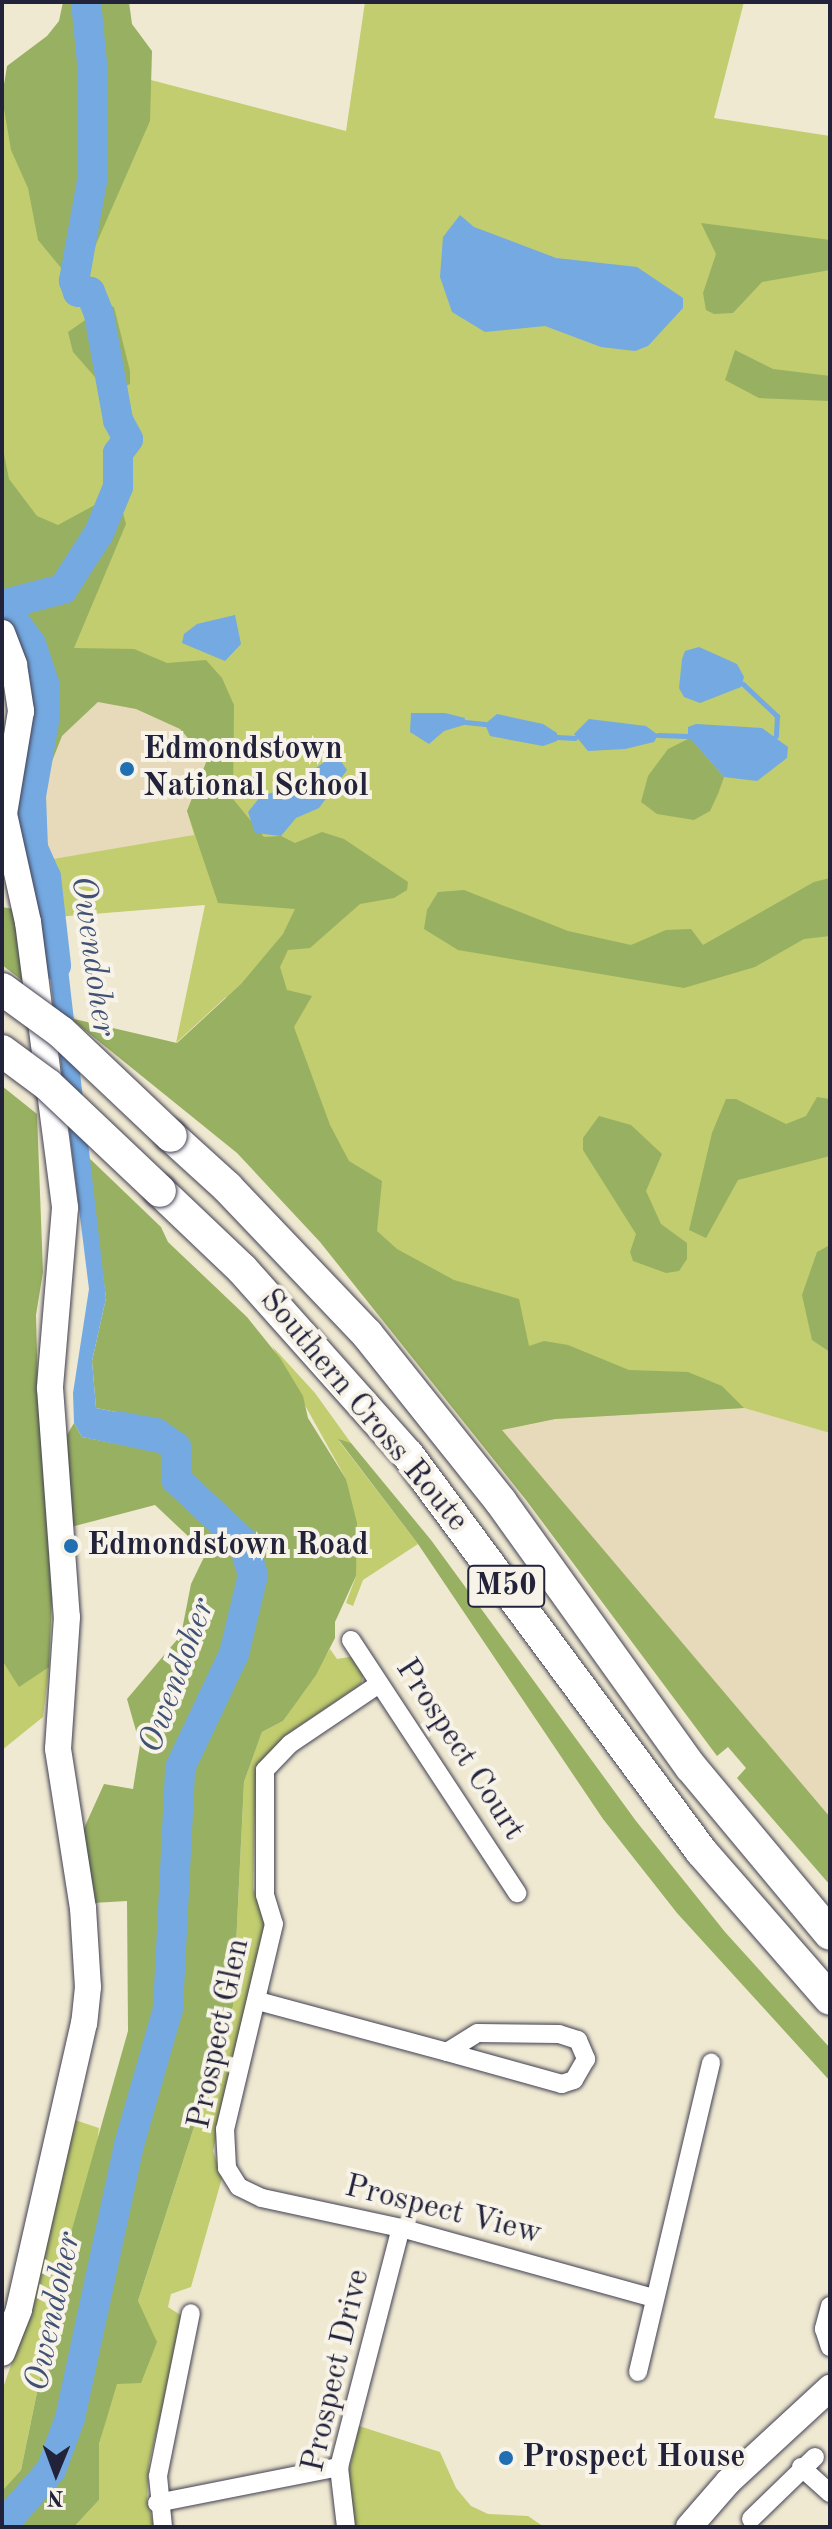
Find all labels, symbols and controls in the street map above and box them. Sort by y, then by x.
place label: Edmondstown National School [143,732,369,807]
marker: Edmondstown National School [118,760,136,778]
water label: Owendoher [61,873,123,1039]
street label: Southern Cross Route [250,1282,476,1540]
place label: Edmondstown Road [87,1527,369,1565]
marker: Edmondstown Road [62,1537,80,1555]
road number: M50 [466,1560,546,1612]
water label: Owendoher [131,1593,225,1759]
street label: Prospect Court [386,1652,532,1848]
street label: Prospect Glen [181,1935,259,2133]
street label: Prospect View [341,2168,545,2254]
water label: Owendoher [17,2229,91,2395]
street label: Prospect Drive [295,2266,379,2476]
north arrow [16,2433,96,2513]
place label: Prospect House [522,2439,745,2477]
marker: Prospect House [497,2449,515,2467]
text: N [47,2486,64,2508]

